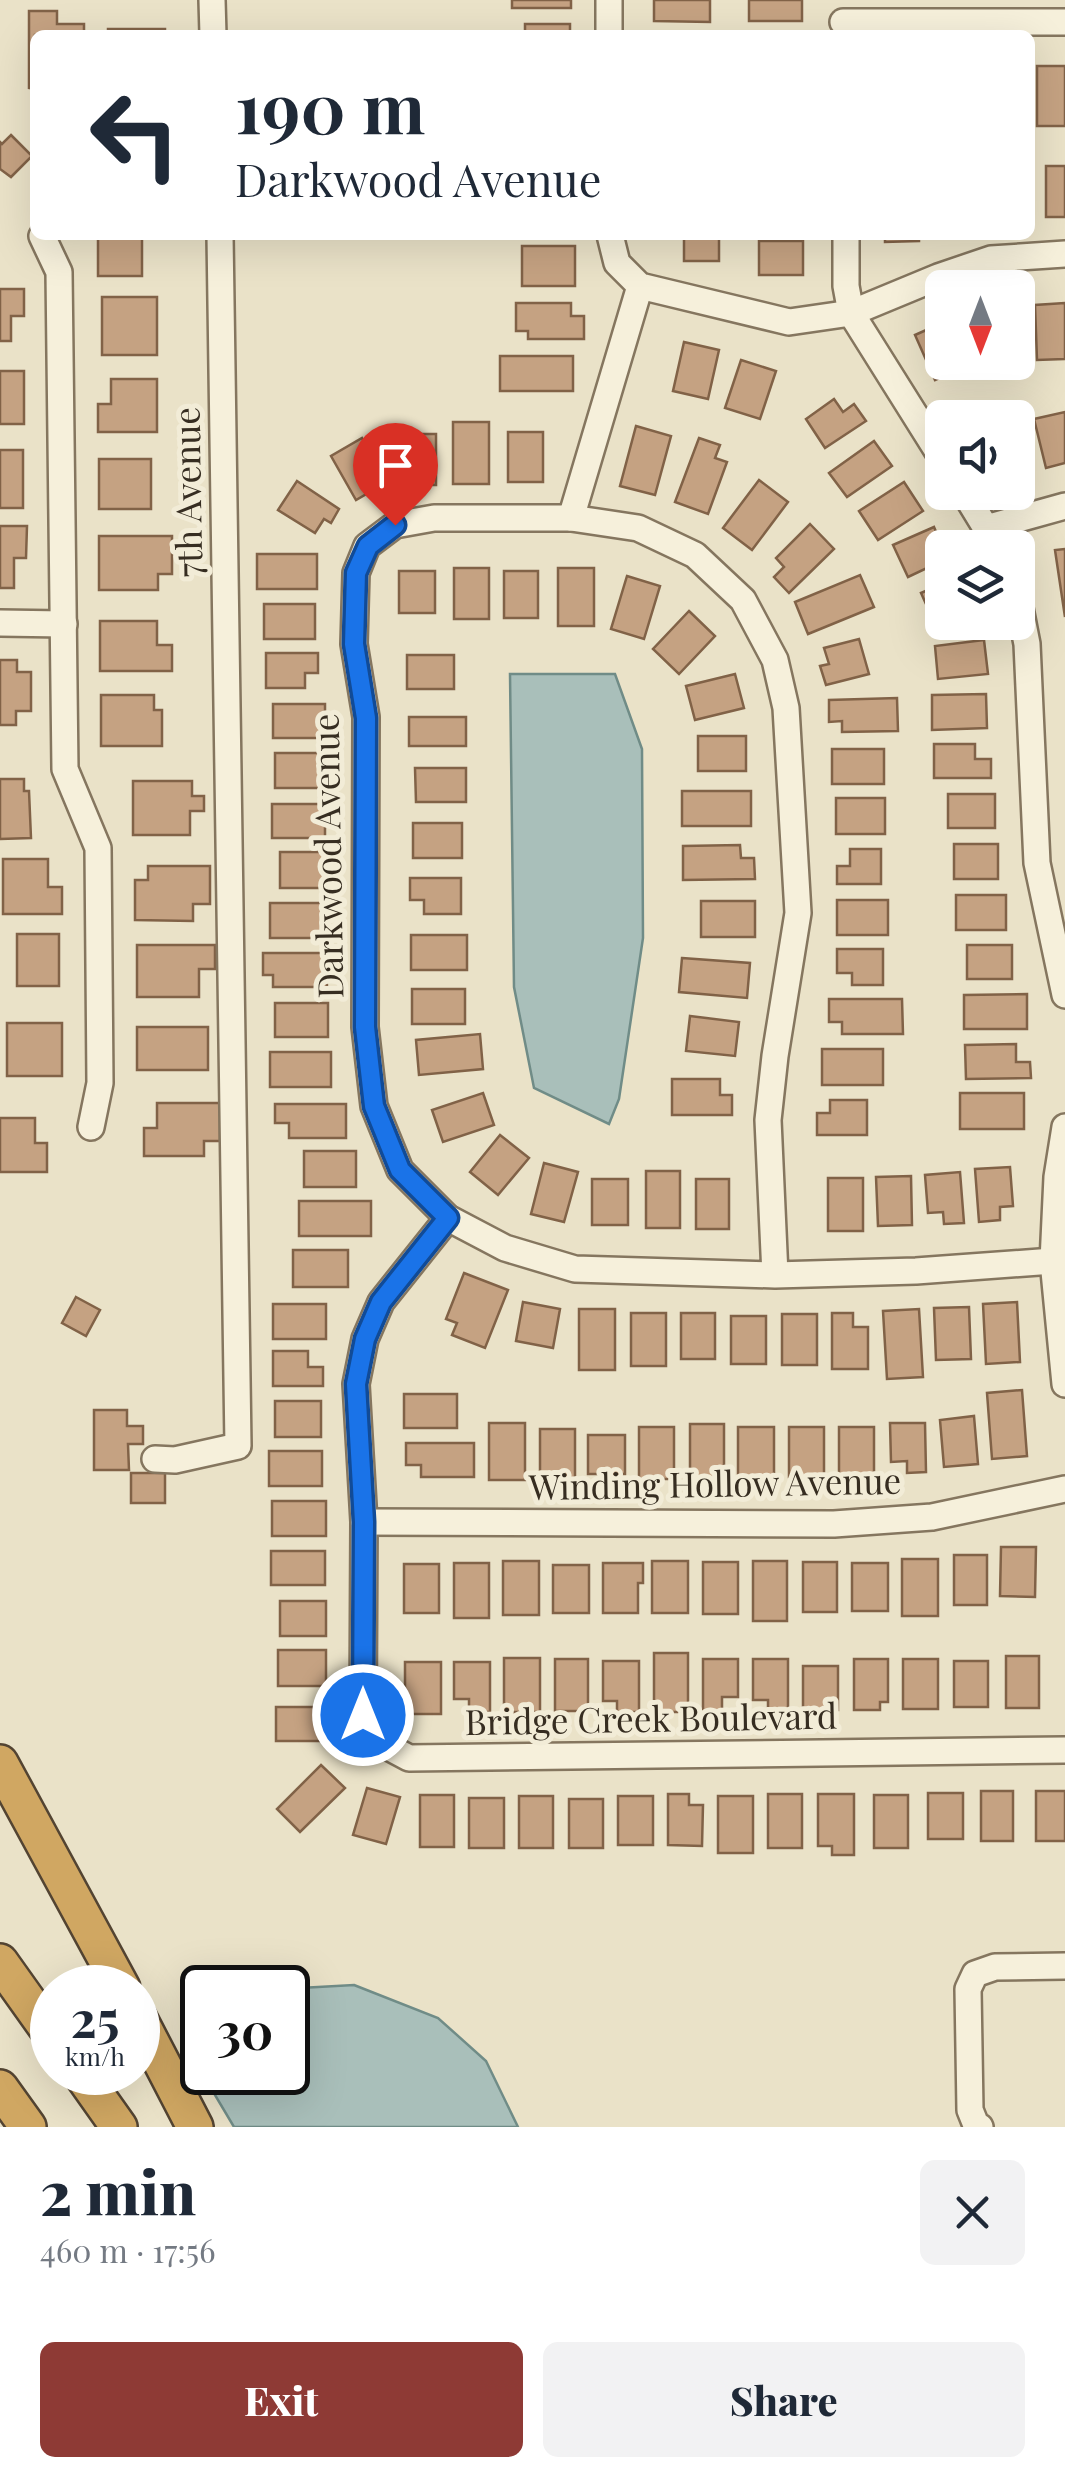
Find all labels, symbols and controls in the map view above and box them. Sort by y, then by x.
text: 190 m [235,58,425,152]
icon: left [70,70,200,200]
text: Darkwood Avenue [235,148,601,208]
north arrow [925,270,1035,380]
map controls [925,270,1035,640]
button: sound [925,400,1035,510]
street label: 7th Avenue [162,407,211,578]
pin [353,423,438,526]
icon: arrive [368,438,423,493]
button: layers [925,530,1035,640]
street label: Darkwood Avenue [301,713,352,999]
street label: Winding Hollow Avenue [527,1456,902,1509]
position arrow [311,1663,415,1767]
street label: Bridge Creek Boulevard [464,1691,838,1744]
speed limit sign: 30 [180,1965,310,2095]
text: 25 [70,1984,120,2051]
text: km/h [65,2039,125,2072]
text: 2 min [40,2150,196,2230]
button: close [920,2160,1025,2265]
text: 460 m · 17:56 [40,2228,216,2271]
button: Exit [40,2342,523,2457]
button: Share [543,2342,1025,2457]

